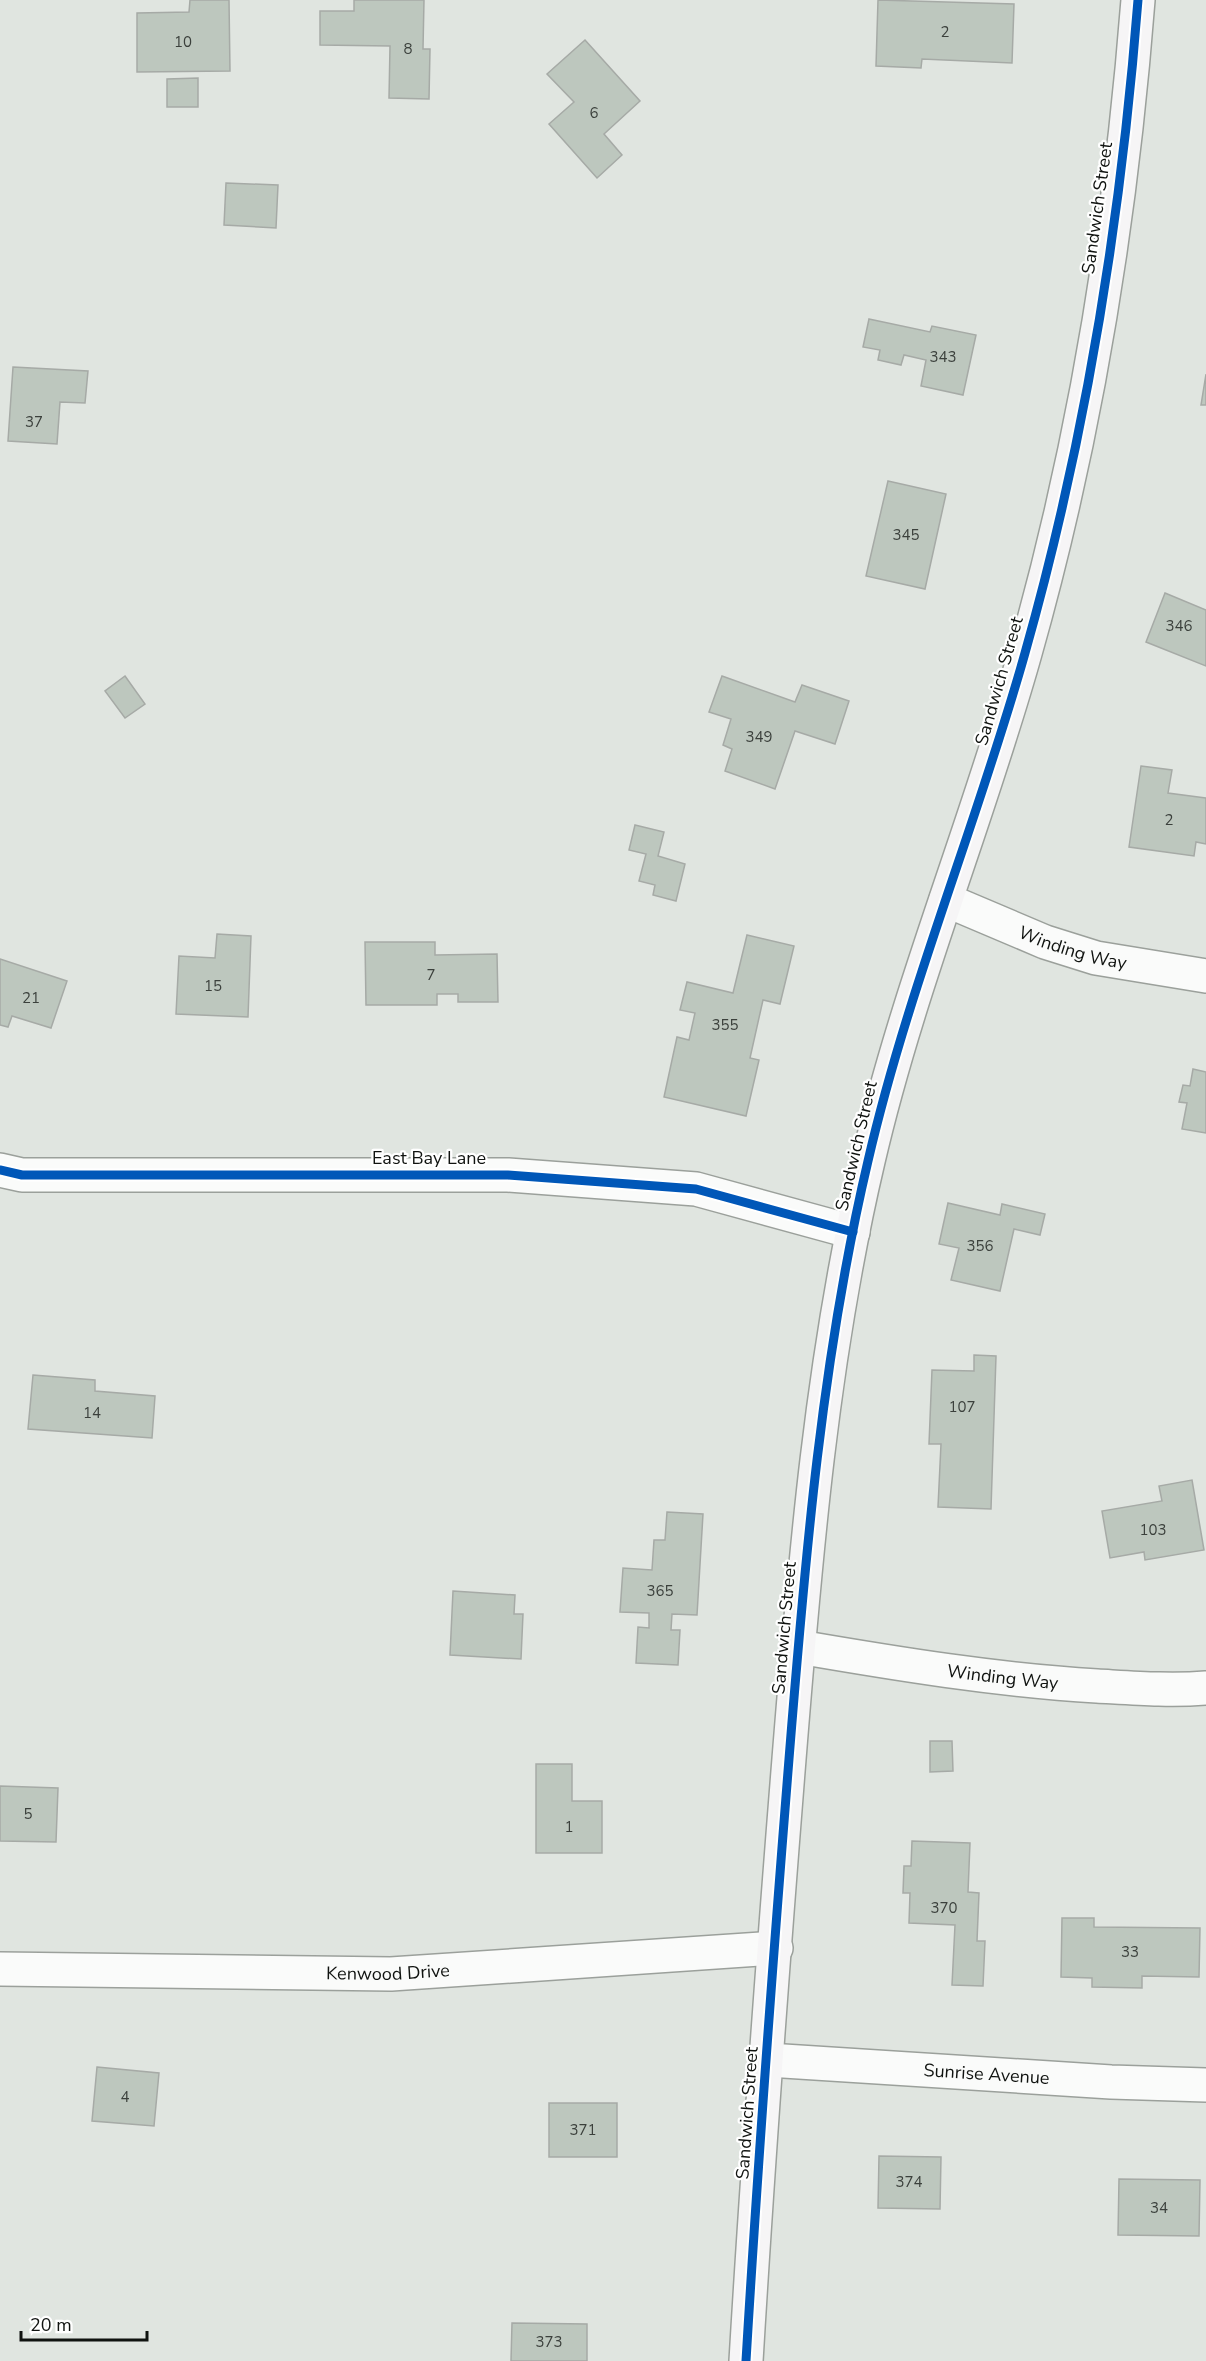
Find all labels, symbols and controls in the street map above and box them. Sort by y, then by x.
house number: 2 [940,22,950,42]
house number: 10 [174,32,192,52]
house number: 8 [403,39,413,59]
house number: 6 [589,103,599,123]
street label: Sandwich Street [1076,140,1118,275]
house number: 343 [929,347,957,367]
house number: 37 [25,412,43,432]
house number: 345 [892,525,920,545]
street label: Sandwich Street [969,613,1029,748]
house number: 346 [1165,616,1193,636]
house number: 349 [745,727,773,747]
house number: 2 [1164,810,1174,830]
street label: Winding Way [1015,920,1129,975]
house number: 7 [426,965,436,985]
house number: 15 [204,976,222,996]
house number: 21 [22,988,40,1008]
house number: 355 [711,1015,739,1035]
street label: Sandwich Street [829,1078,883,1213]
street label: East Bay Lane [372,1146,486,1170]
house number: 356 [966,1236,994,1256]
house number: 107 [948,1397,976,1417]
house number: 14 [83,1403,101,1423]
house number: 103 [1139,1520,1167,1540]
street label: Sandwich Street [766,1560,802,1695]
house number: 365 [646,1581,674,1601]
street label: Winding Way [946,1659,1060,1695]
house number: 5 [23,1804,33,1824]
house number: 1 [564,1817,574,1837]
house number: 370 [930,1898,958,1918]
house number: 33 [1121,1942,1139,1962]
street label: Kenwood Drive [326,1958,450,1986]
street label: Sandwich Street [730,2045,764,2180]
street label: Sunrise Avenue [923,2058,1050,2090]
house number: 4 [120,2087,130,2107]
house number: 371 [569,2120,597,2140]
house number: 374 [895,2172,923,2192]
house number: 34 [1150,2198,1168,2218]
scale bar [21,2304,147,2342]
text: 20 m [30,2313,72,2337]
house number: 373 [535,2332,563,2352]

